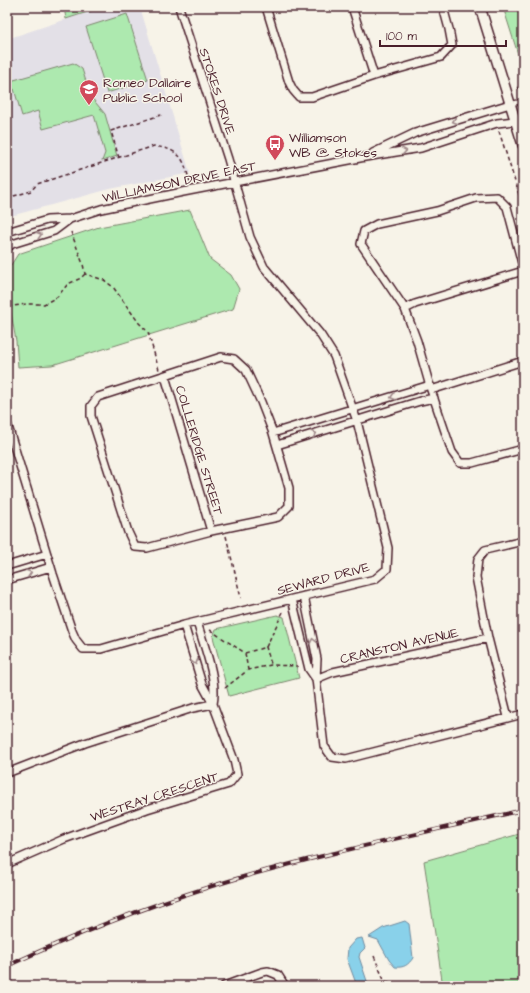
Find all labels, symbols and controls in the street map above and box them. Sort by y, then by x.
scale bar [380,22,506,48]
text: 100 m [386,28,417,45]
street label: STOKES DRIVE [195,46,240,137]
place label: Romeo Dallaire Public School [103,74,191,107]
school or university icon: Romeo Dallaire Public School [78,78,100,106]
one-way arrow [452,116,459,125]
place label: Williamson WB @ Stokes [289,129,377,162]
bus stop icon: Williamson WB @ Stokes [264,133,286,161]
one-way arrow [401,147,407,156]
street label: WILLIAMSON DRIVE EAST [101,157,259,207]
one-way arrow [36,231,43,240]
street label: COLLERIDGE STREET [171,383,228,518]
one-way arrow [389,392,396,401]
one-way arrow [310,430,317,439]
street label: SEWARD DRIVE [275,558,372,600]
one-way arrow [25,570,32,578]
street label: CRANSTON AVENUE [338,624,460,668]
one-way arrow [310,637,318,644]
one-way arrow [190,658,199,665]
street label: WESTRAY CRESCENT [88,767,222,826]

